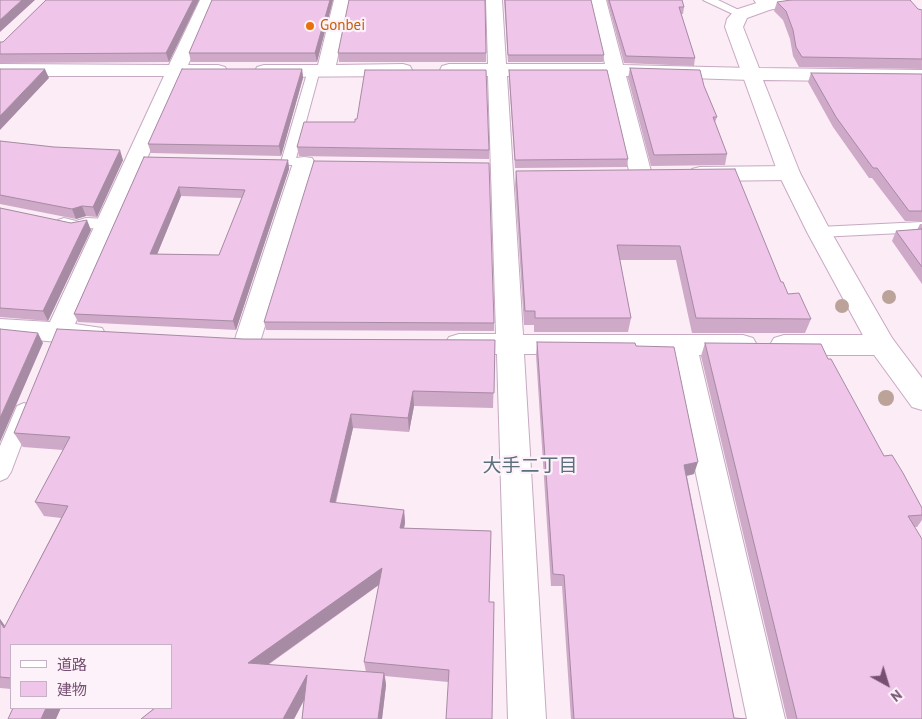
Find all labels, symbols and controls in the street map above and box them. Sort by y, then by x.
place label: Gonbei [320,17,365,35]
marker: Gonbei [304,20,316,32]
district label: 大手二丁目 [483,456,577,478]
legend [10,644,172,709]
text: 道路 [57,655,87,674]
north arrow [862,659,912,709]
text: 建物 [57,680,87,699]
text: N [887,686,906,706]

